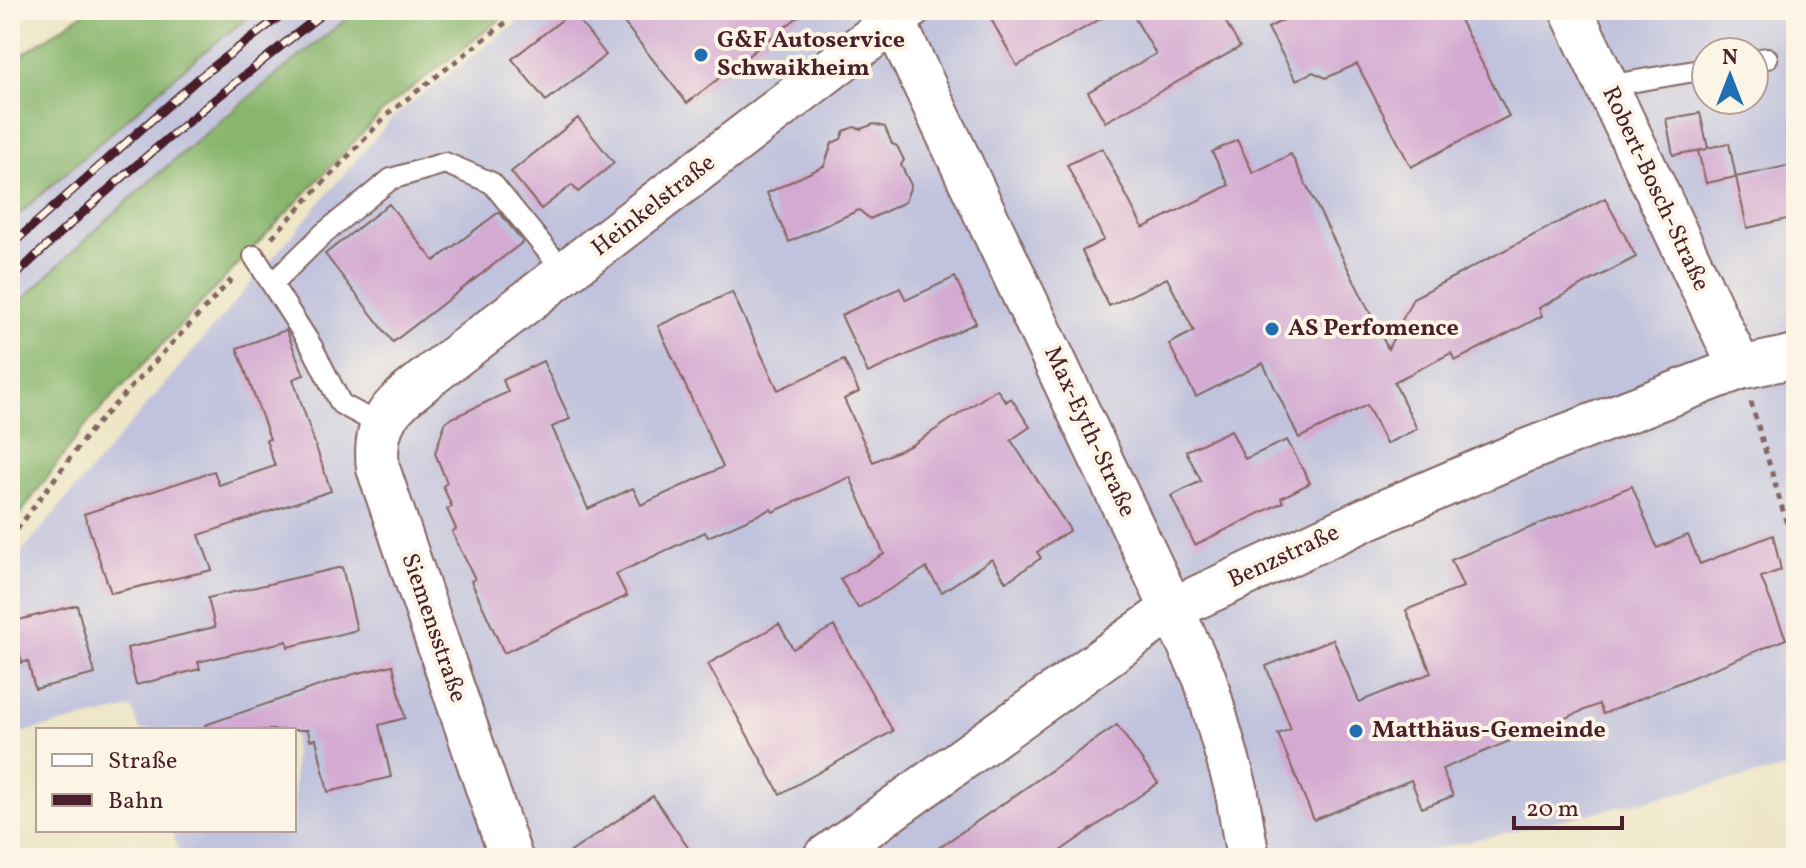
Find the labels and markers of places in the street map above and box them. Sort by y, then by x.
place label: G&F Autoservice Schwaikheim [717,24,905,86]
marker: G&F Autoservice Schwaikheim [692,46,710,64]
place label: AS Perfomence [1288,312,1459,346]
marker: AS Perfomence [1263,320,1281,338]
place label: Matthäus-Gemeinde [1372,714,1606,748]
marker: Matthäus-Gemeinde [1347,722,1365,740]

